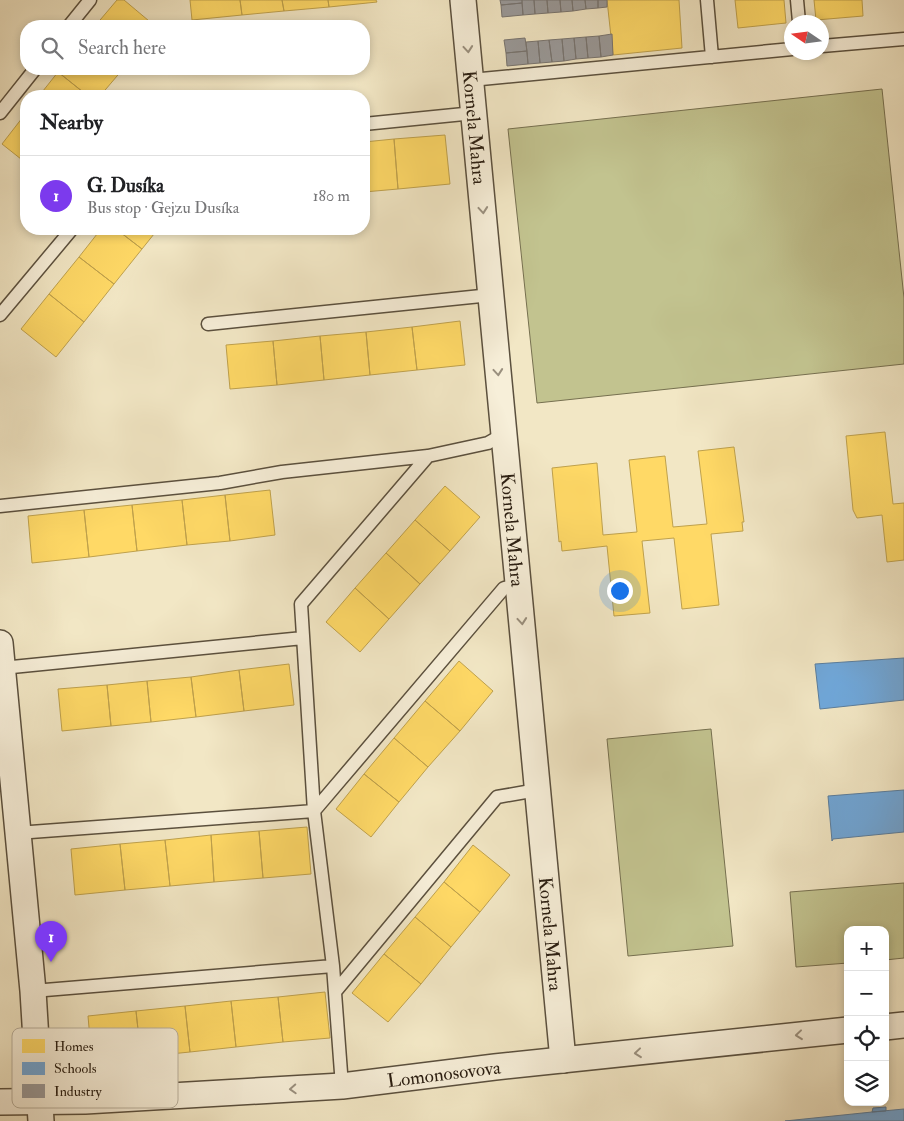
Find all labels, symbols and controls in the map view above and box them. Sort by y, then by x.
north arrow [784,15,829,60]
search box [20,20,370,75]
icon: search [38,34,66,62]
text: Search here [78,36,166,60]
one-way arrow [462,45,473,53]
street label: Kornela Mahra [457,69,491,186]
text: Nearby [40,109,103,136]
text: G. Dusíka [87,174,164,198]
text: 1 [53,186,59,206]
text: 180 m [313,186,350,206]
text: Bus stop · Gejzu Dusíka [87,198,239,218]
one-way arrow [477,207,488,215]
one-way arrow [492,368,503,376]
street label: Kornela Mahra [495,472,529,588]
your location [607,578,633,604]
one-way arrow [516,617,527,625]
street label: Kornela Mahra [533,876,567,992]
pin: 1 [35,921,67,962]
map controls [844,926,889,1106]
button: + [844,926,889,971]
button: − [844,971,889,1016]
button: locate [844,1016,889,1061]
legend [12,1028,178,1108]
one-way arrow [795,1029,803,1040]
text: Homes [54,1038,94,1055]
one-way arrow [633,1047,641,1058]
street label: Lomonosovova [386,1055,502,1093]
text: Schools [54,1060,97,1077]
button: layers [844,1061,889,1106]
text: Industry [54,1083,103,1101]
one-way arrow [289,1083,297,1094]

